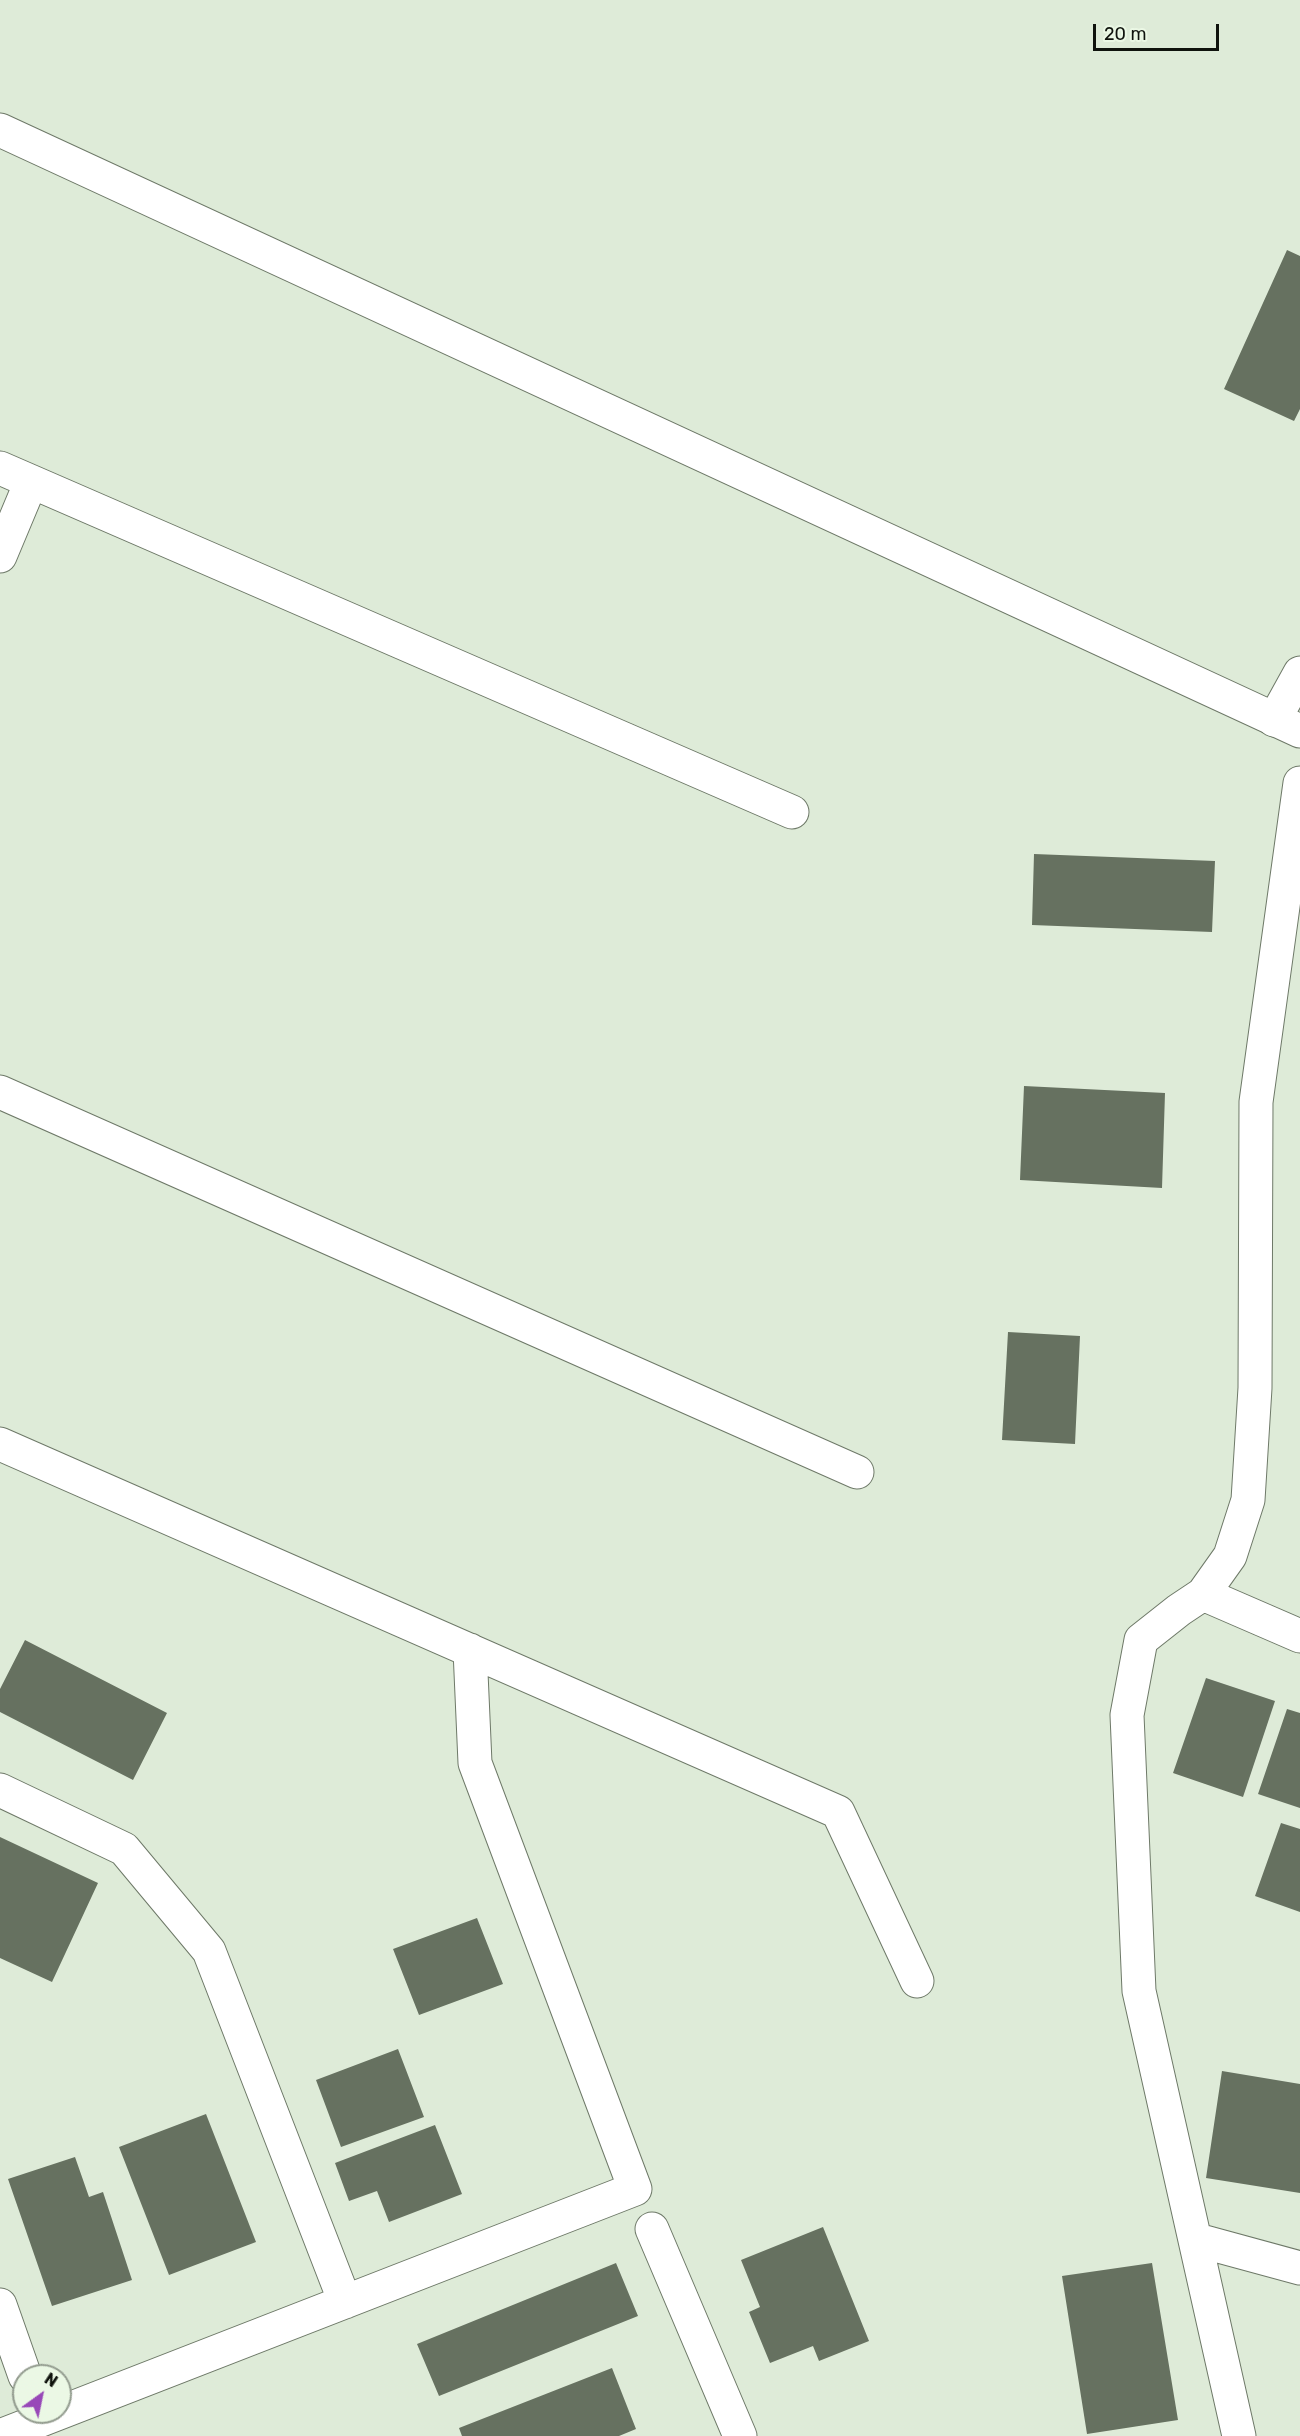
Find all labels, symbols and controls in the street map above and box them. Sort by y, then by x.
scale bar [1096,12,1222,50]
text: 20 m [1104,23,1146,45]
north arrow [12,2364,72,2424]
text: N [41,2369,61,2391]

